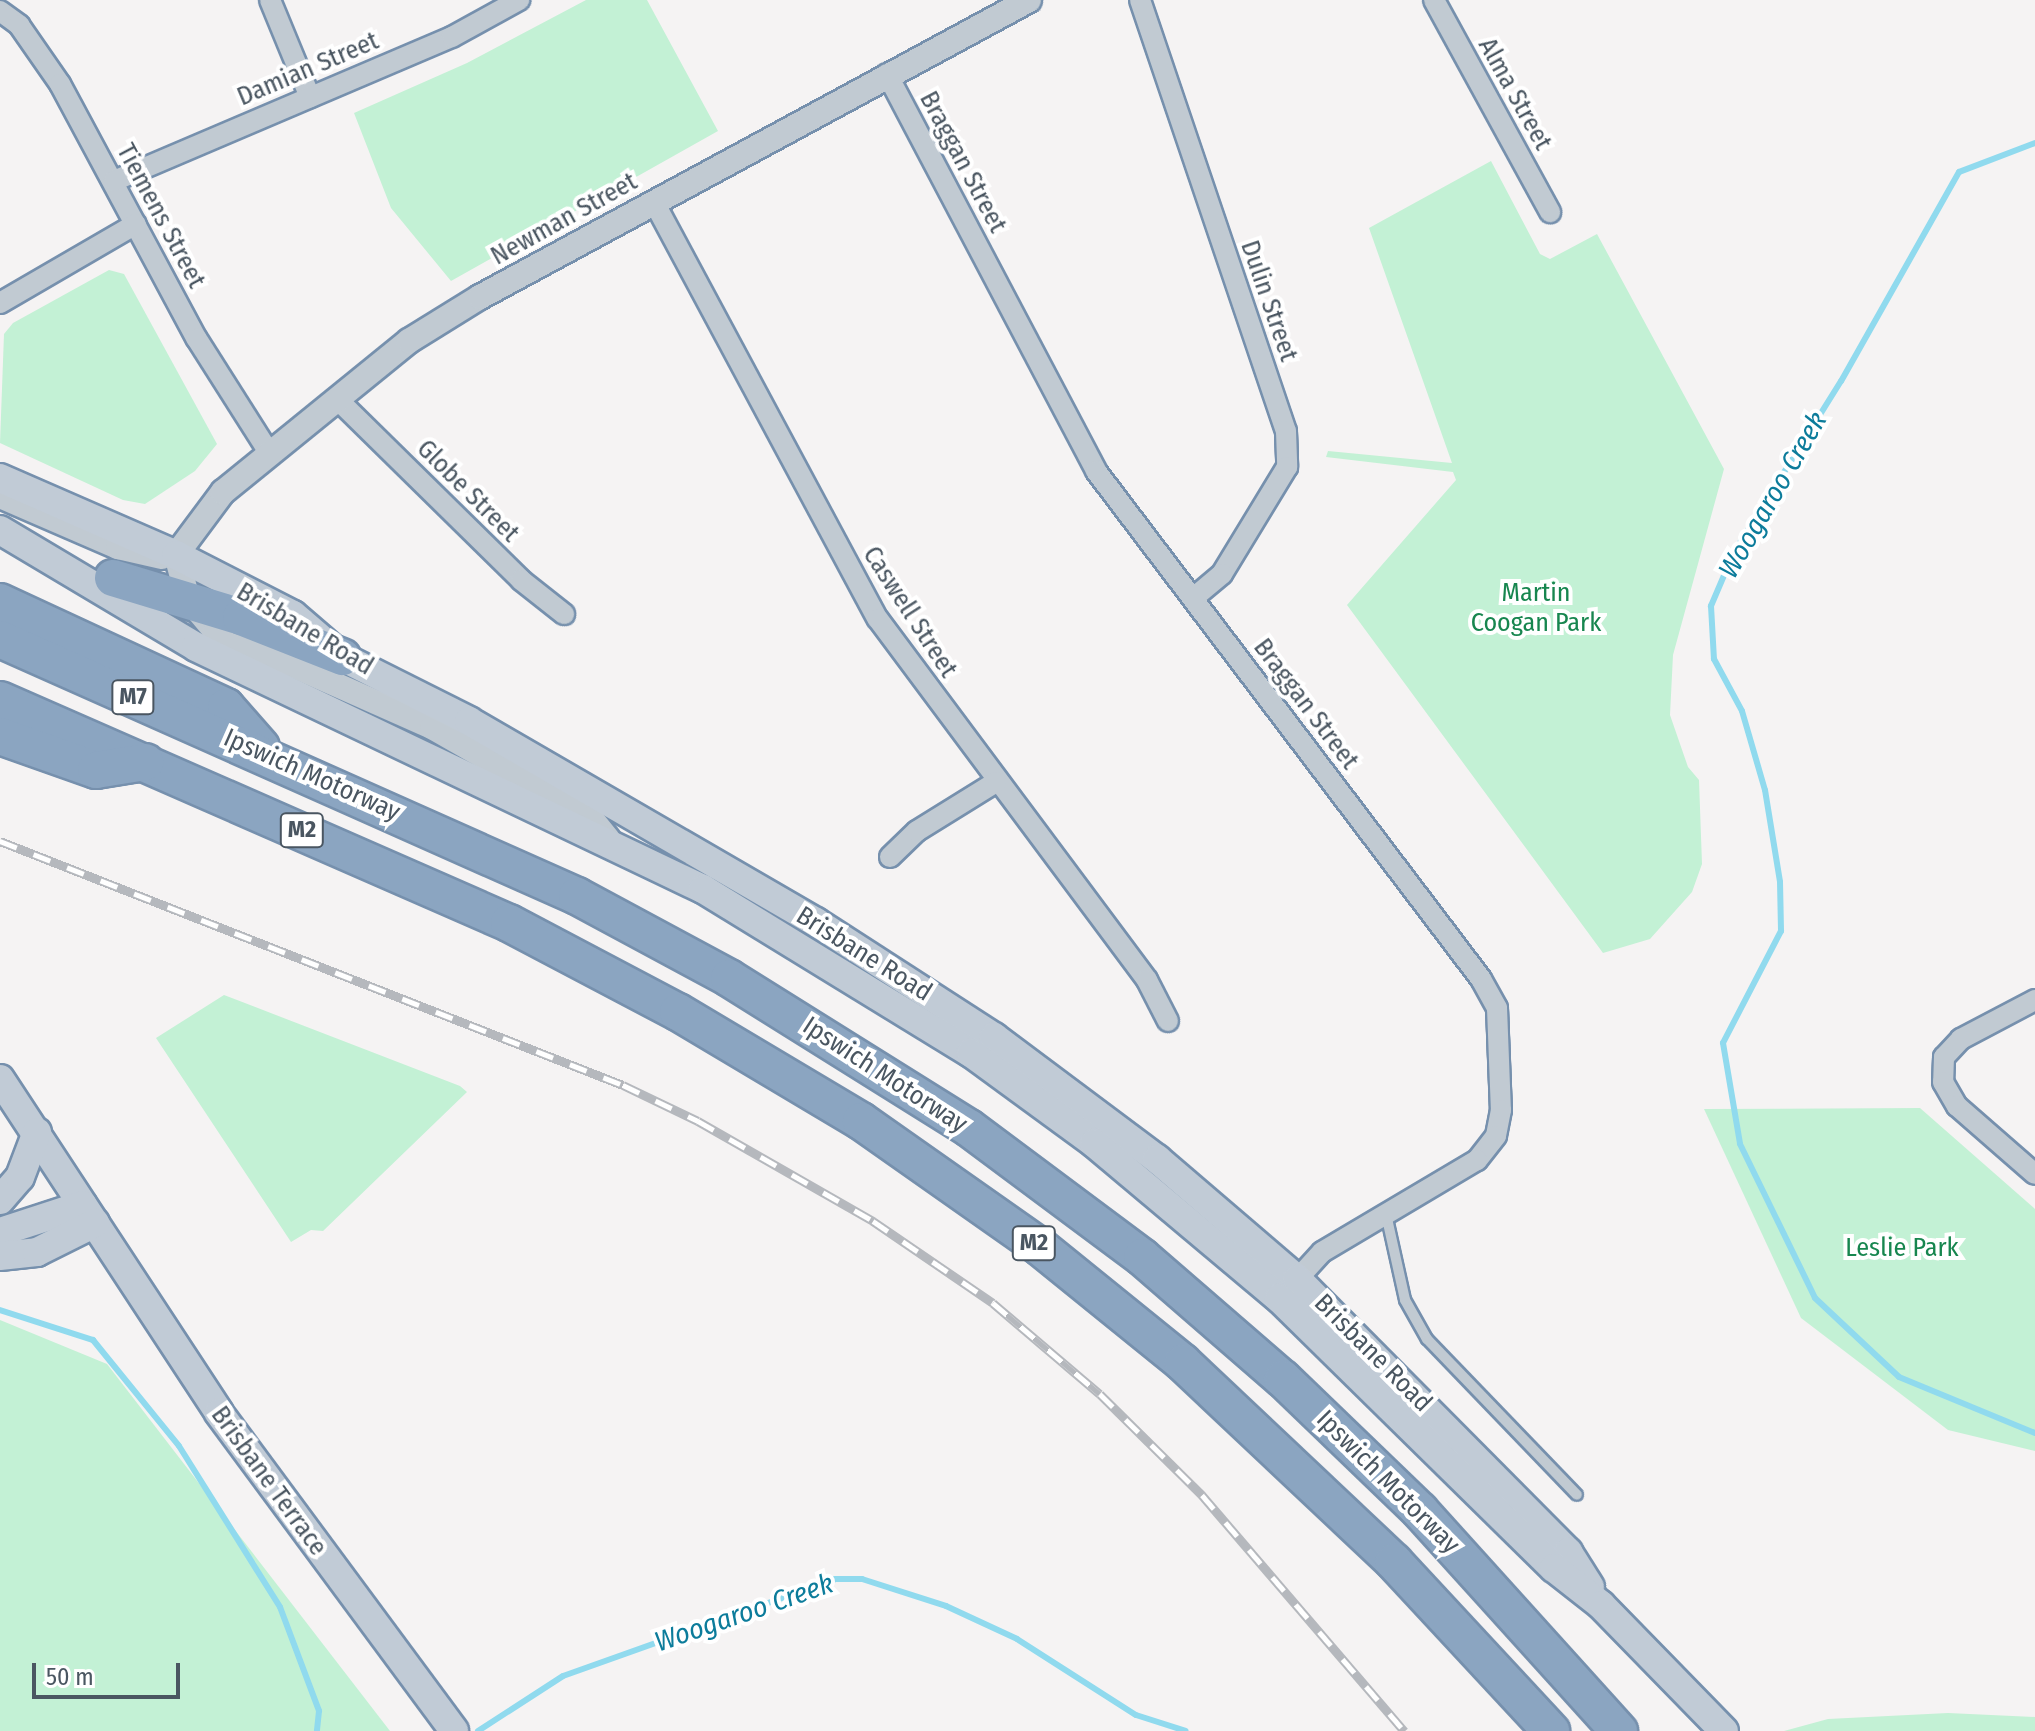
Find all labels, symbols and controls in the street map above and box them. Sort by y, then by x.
street label: Damian Street [233,25,383,113]
street label: Alma Street [1471,33,1559,155]
street label: Braggan Street [913,86,1013,238]
street label: Tiemens Street [110,138,212,294]
street label: Newman Street [486,166,642,272]
street label: Dulin Street [1234,236,1304,366]
water label: Woogaroo Creek [1712,406,1834,584]
street label: Globe Street [410,433,526,549]
street label: Caswell Street [856,541,964,683]
street label: Brisbane Road [231,576,379,682]
park label: Martin Coogan Park [1471,577,1601,638]
street label: Braggan Street [1247,633,1365,775]
road number: M7 [111,677,155,717]
street label: Ipswich Motorway [219,722,405,828]
road number: M2 [278,810,326,850]
street label: Brisbane Road [791,900,937,1008]
street label: Ipswich Motorway [797,1010,973,1140]
road number: M2 [1010,1223,1058,1263]
park label: Leslie Park [1845,1232,1959,1264]
street label: Brisbane Road [1308,1288,1438,1418]
street label: Brisbane Terrace [204,1400,334,1562]
street label: Ipswich Motorway [1310,1404,1466,1560]
water label: Woogaroo Creek [650,1567,838,1659]
scale bar [36,1647,184,1697]
text: 50 m [46,1663,94,1691]

